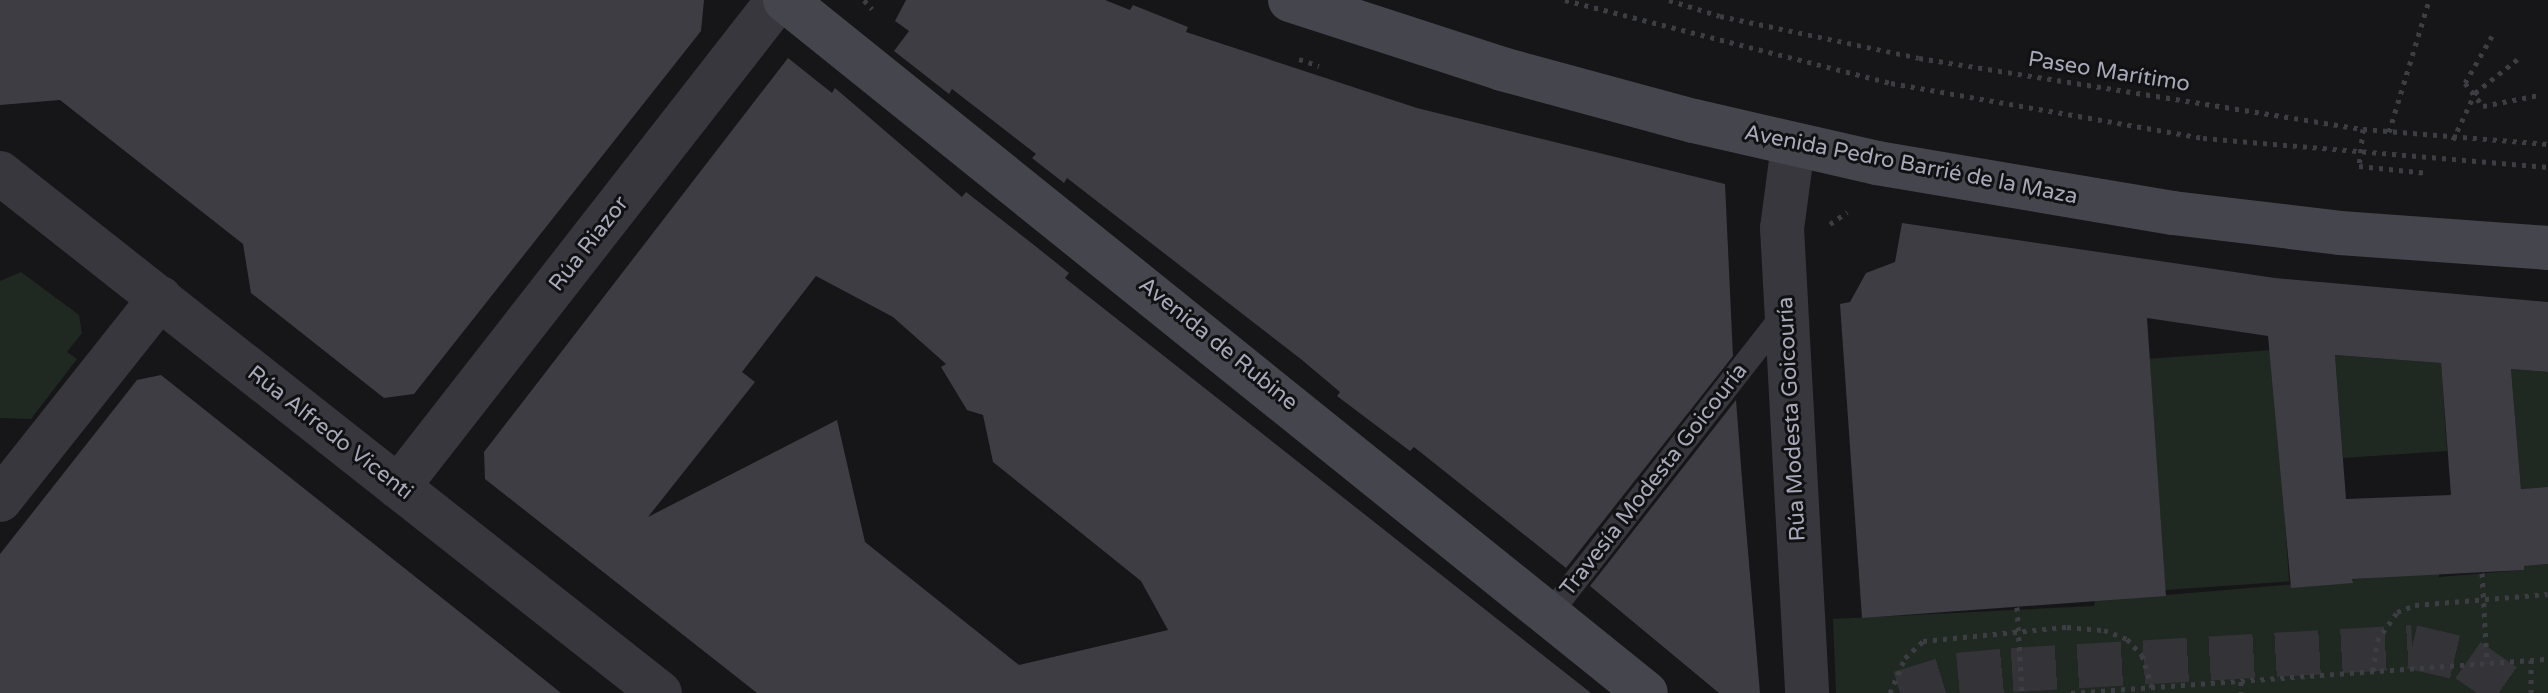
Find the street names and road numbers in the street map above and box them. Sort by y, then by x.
street label: Paseo Marítimo [2026,46,2192,98]
street label: Avenida Pedro Barrié de la Maza [1742,120,2080,210]
street label: Rúa Riazor [544,191,634,297]
street label: Avenida de Rubine [1133,272,1303,416]
street label: Rúa Modesta Goicouría [1772,296,1812,542]
street label: Travesía Modesta Goicouría [1555,358,1753,602]
street label: Rúa Alfredo Vicenti [242,360,418,506]

